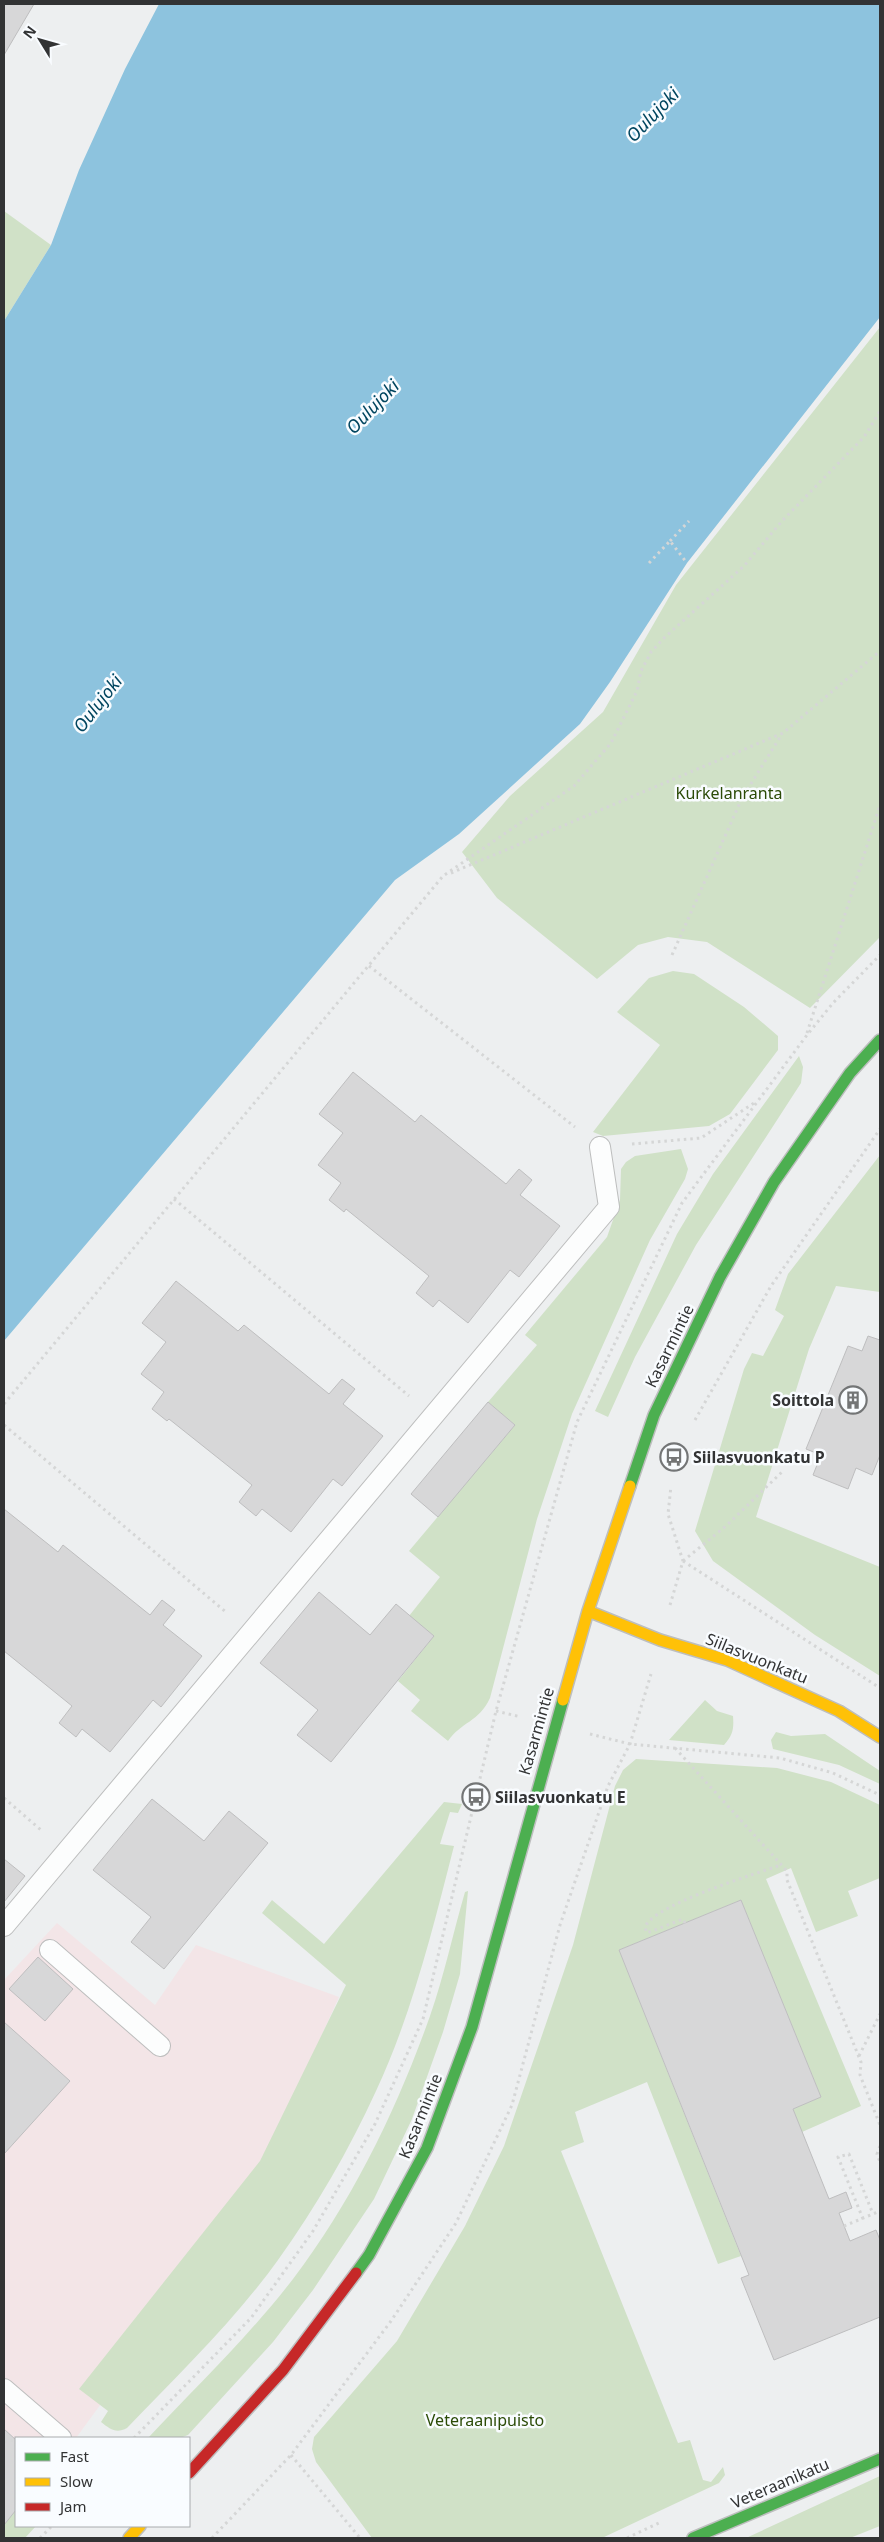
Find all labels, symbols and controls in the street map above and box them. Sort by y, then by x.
north arrow [15,15,65,65]
text: N [18,22,40,42]
water label: Oulujoki [620,82,684,147]
water label: Oulujoki [340,374,404,439]
water label: Oulujoki [67,669,127,737]
park label: Kurkelanranta [676,782,782,804]
street label: Kasarmintie [639,1301,699,1391]
building icon: Soittola [838,1385,868,1415]
place label: Soittola [772,1389,834,1411]
bus stop icon: Siilasvuonkatu P [659,1442,689,1472]
place label: Siilasvuonkatu P [693,1446,825,1468]
street label: Siilasvuonkatu [703,1627,811,1689]
street label: Kasarmintie [513,1685,559,1777]
bus stop icon: Siilasvuonkatu E [461,1782,491,1812]
place label: Siilasvuonkatu E [495,1786,626,1808]
street label: Kasarmintie [393,2070,447,2162]
park label: Veteraanipuisto [426,2409,544,2431]
legend [15,2437,190,2527]
text: Fast [60,2446,89,2466]
street label: Veteraanikatu [728,2452,832,2514]
text: Slow [60,2471,93,2491]
text: Jam [58,2496,87,2516]

